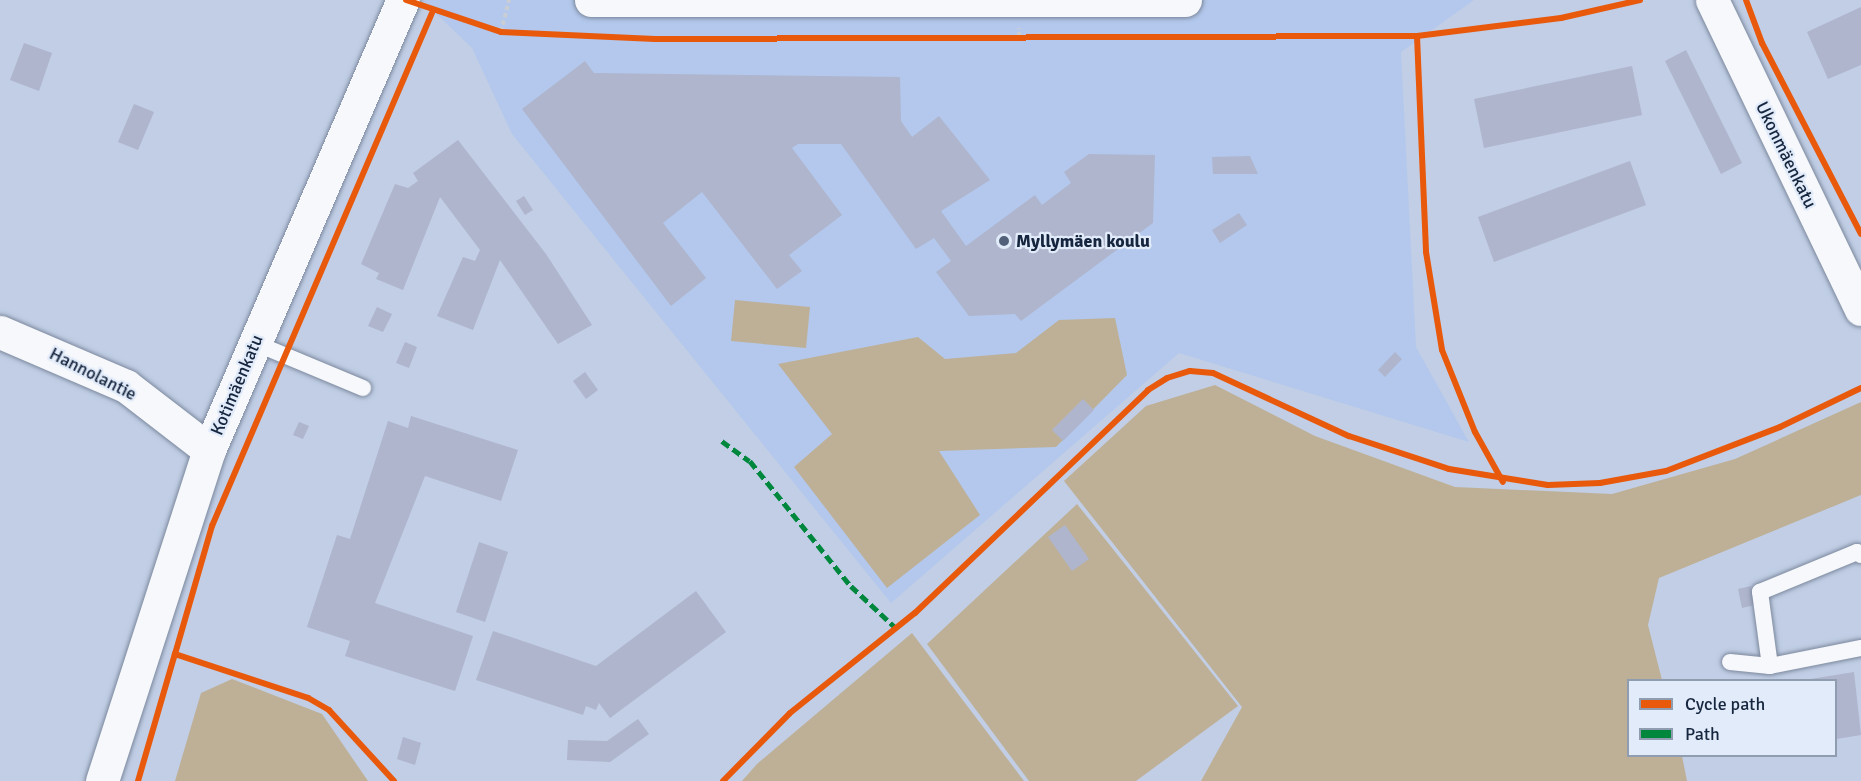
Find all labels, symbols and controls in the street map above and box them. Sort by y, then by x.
street label: Ukonmäenkatu [1751,98,1821,212]
place label: Myllymäen koulu [1016,230,1150,252]
marker: Myllymäen koulu [997,234,1011,248]
street label: Kotimäenkatu [206,331,268,439]
street label: Hannolantie [46,343,140,405]
legend [1627,679,1837,757]
text: Cycle path [1685,693,1765,715]
text: Path [1685,723,1720,745]

